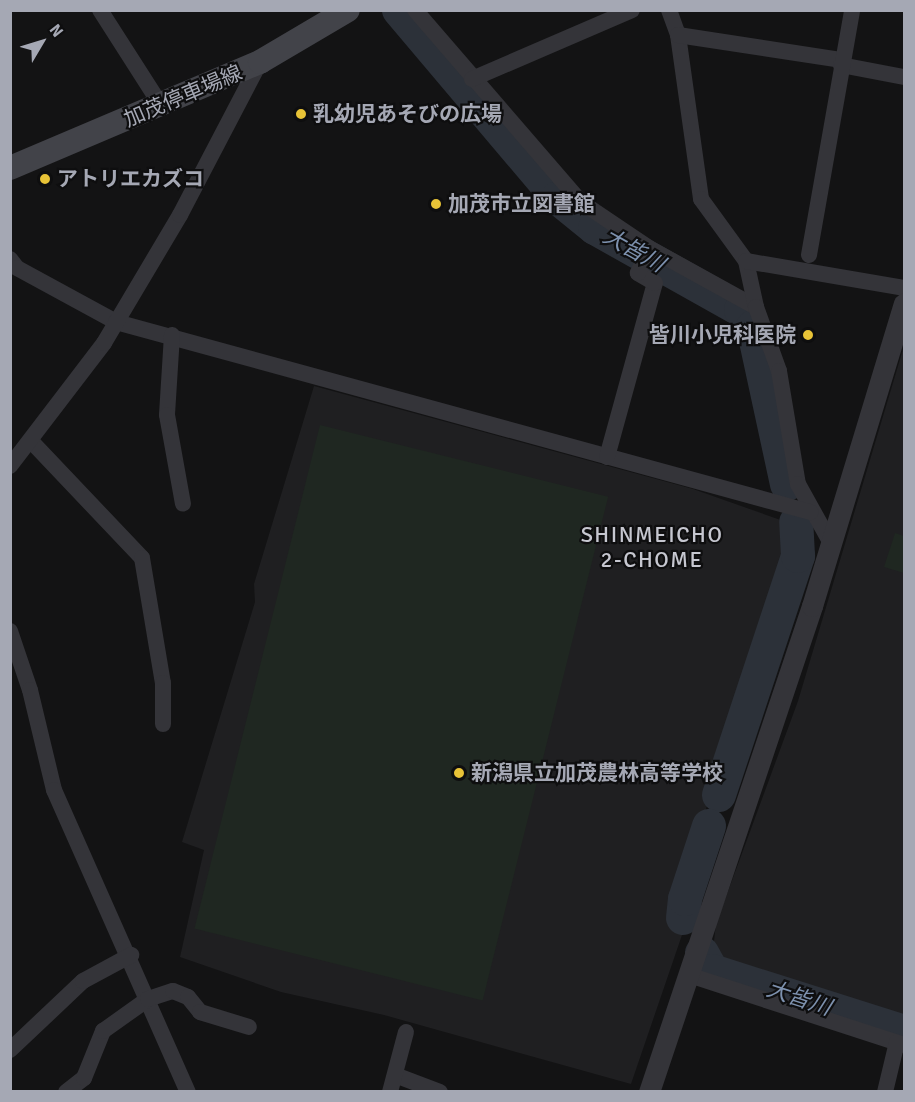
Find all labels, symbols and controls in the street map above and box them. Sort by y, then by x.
north arrow [12,12,72,72]
text: N [45,20,67,41]
street label: 加茂停車場線 [120,60,246,132]
place label: 乳幼児あそびの広場 [313,101,502,127]
marker: 乳幼児あそびの広場 [294,107,308,121]
place label: アトリエカズコ [57,166,204,192]
marker: アトリエカズコ [38,172,52,186]
place label: 加茂市立図書館 [448,191,595,217]
marker: 加茂市立図書館 [429,197,443,211]
water label: 大皆川 [599,222,669,278]
place label: 皆川小児科医院 [649,322,796,348]
marker: 皆川小児科医院 [801,328,815,342]
district label: SHINMEICHO 2-CHOME [581,521,723,572]
place label: 新潟県立加茂農林高等学校 [471,760,723,786]
marker: 新潟県立加茂農林高等学校 [452,766,466,780]
water label: 大皆川 [764,975,834,1021]

